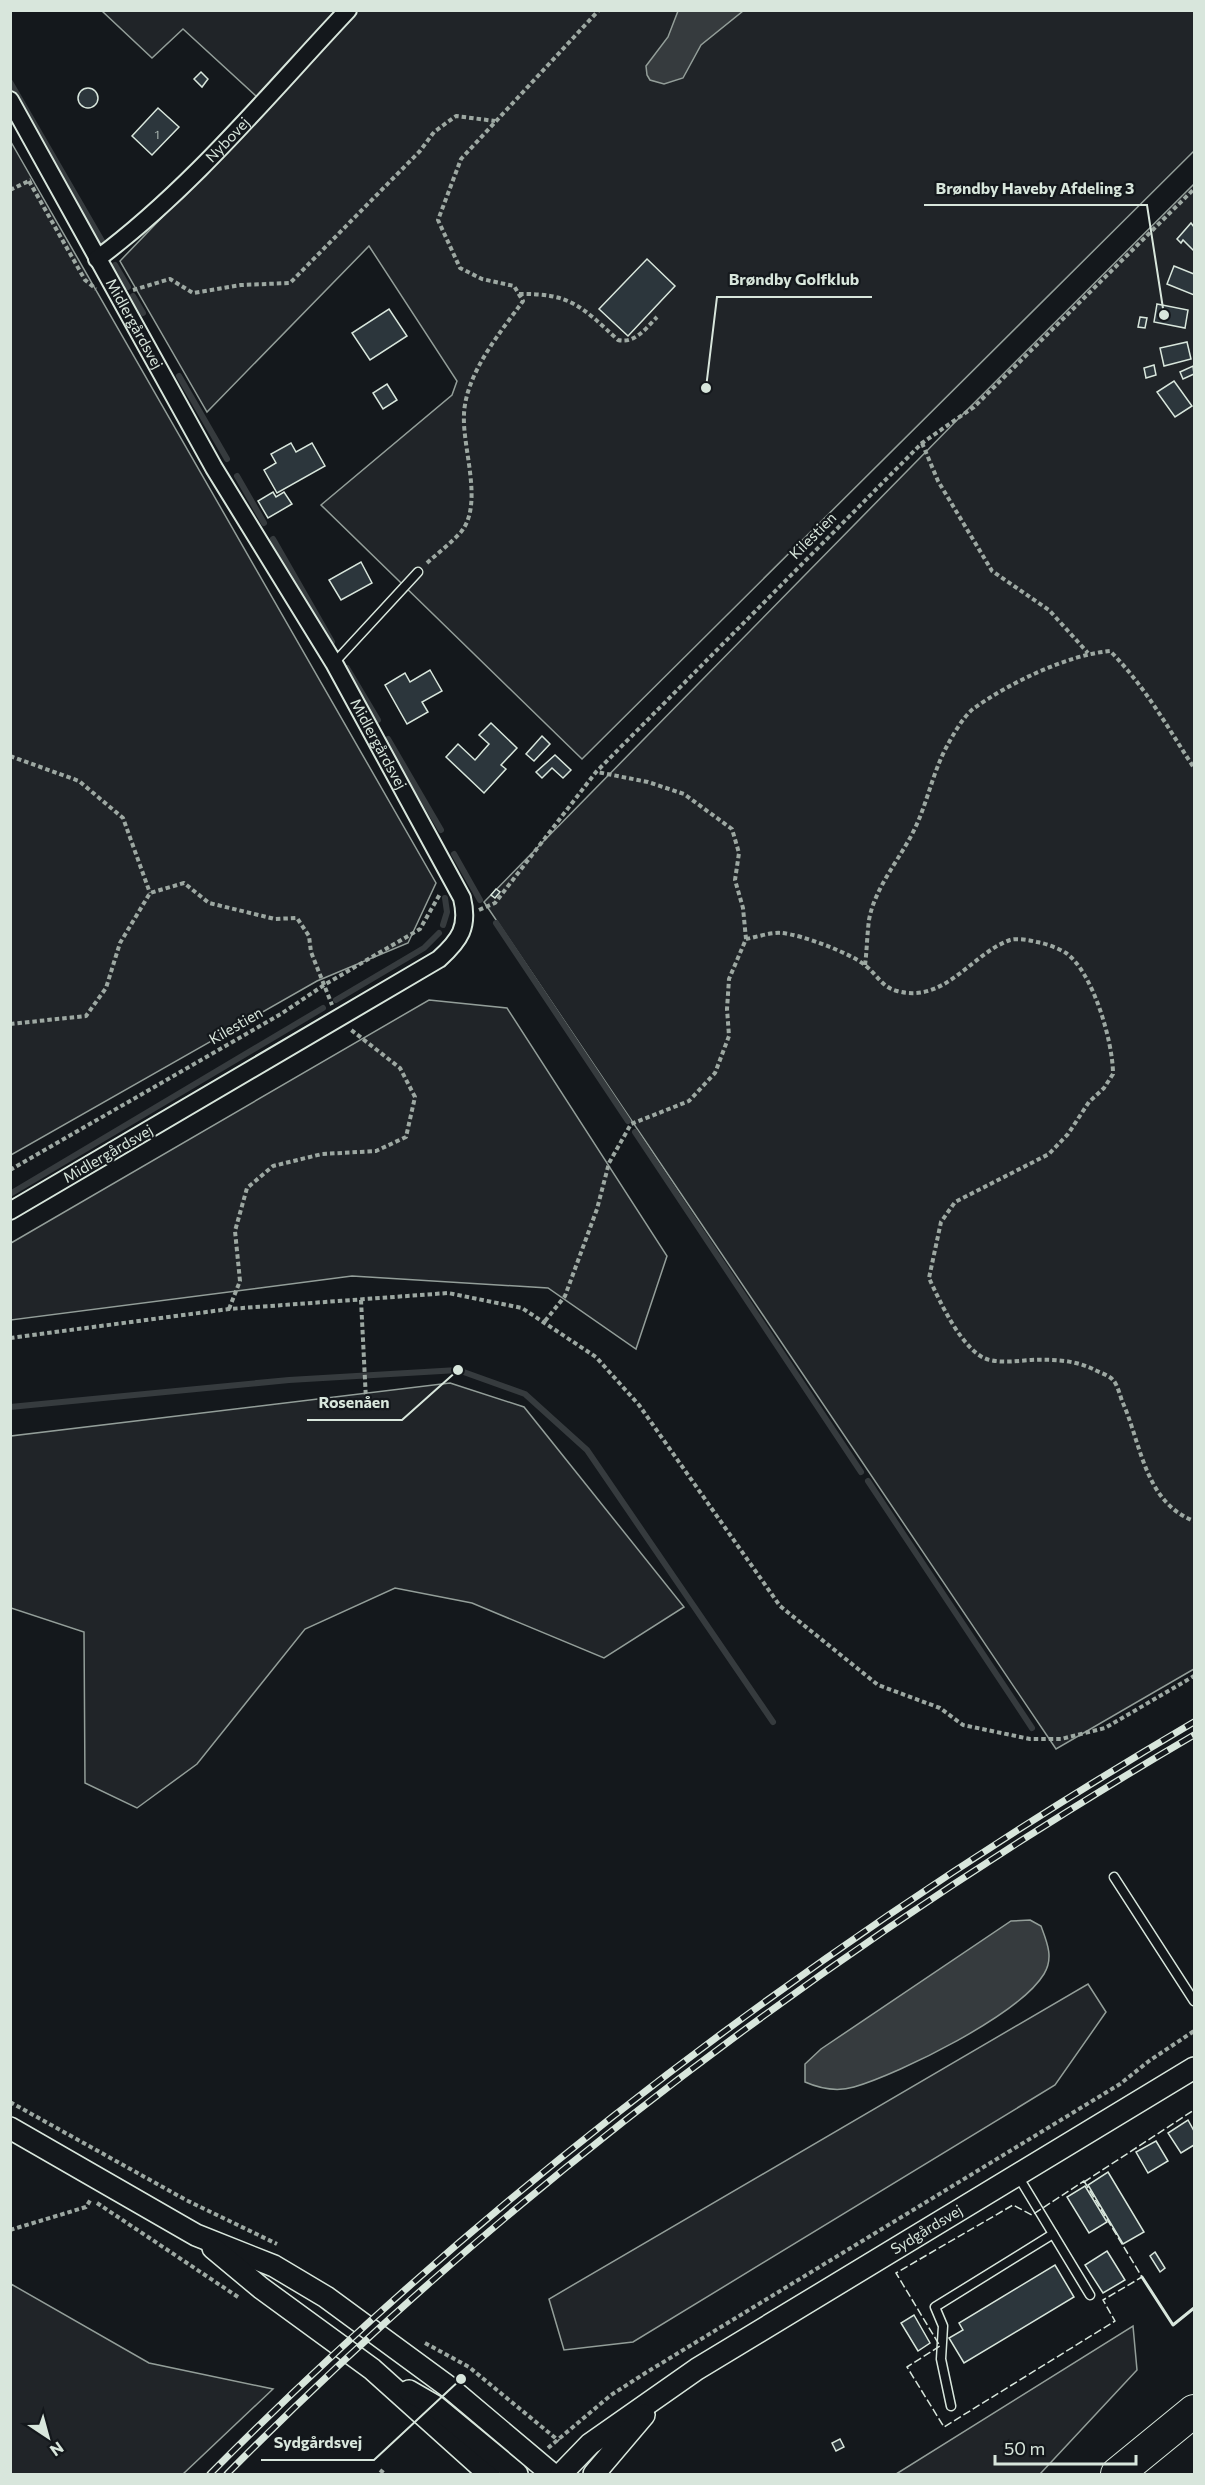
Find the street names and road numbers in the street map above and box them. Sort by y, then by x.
street label: Nybovej [201,113,253,166]
street label: Midlergårdsvej [103,275,167,372]
street label: Kilestien [785,508,839,562]
street label: Midlergårdsvej [347,695,411,792]
street label: Kilestien [205,1003,266,1048]
street label: Midlergårdsvej [59,1120,156,1186]
street label: Sydgårdsvej [887,2200,965,2258]

